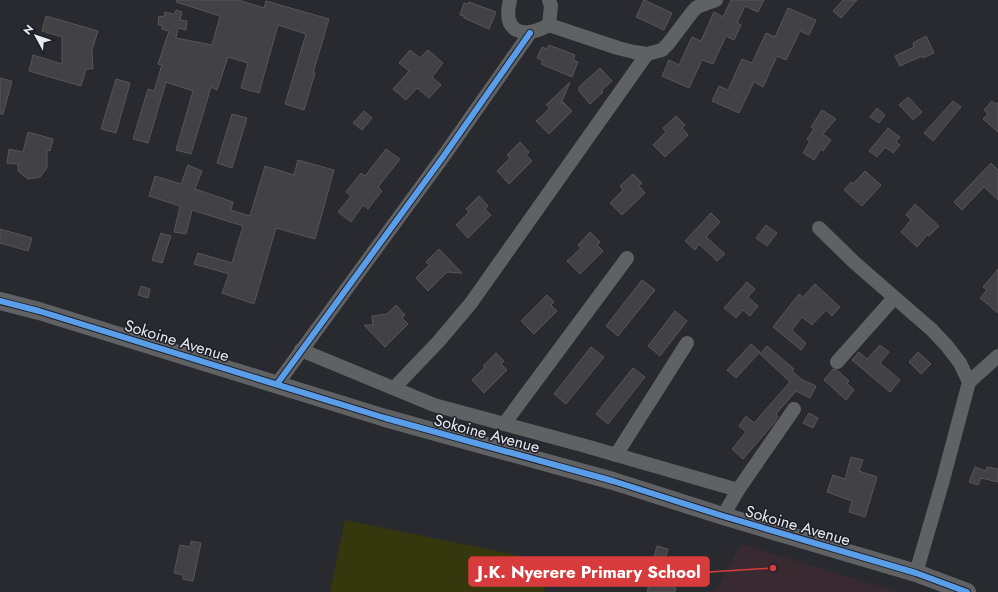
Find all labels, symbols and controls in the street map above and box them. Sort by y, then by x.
north arrow [16,16,56,56]
text: N [19,21,37,38]
street label: Sokoine Avenue [122,314,232,367]
street label: Sokoine Avenue [432,408,542,459]
street label: Sokoine Avenue [743,499,853,551]
callout: J.K. Nyerere Primary School [469,557,709,586]
text: J.K. Nyerere Primary School [474,560,701,584]

